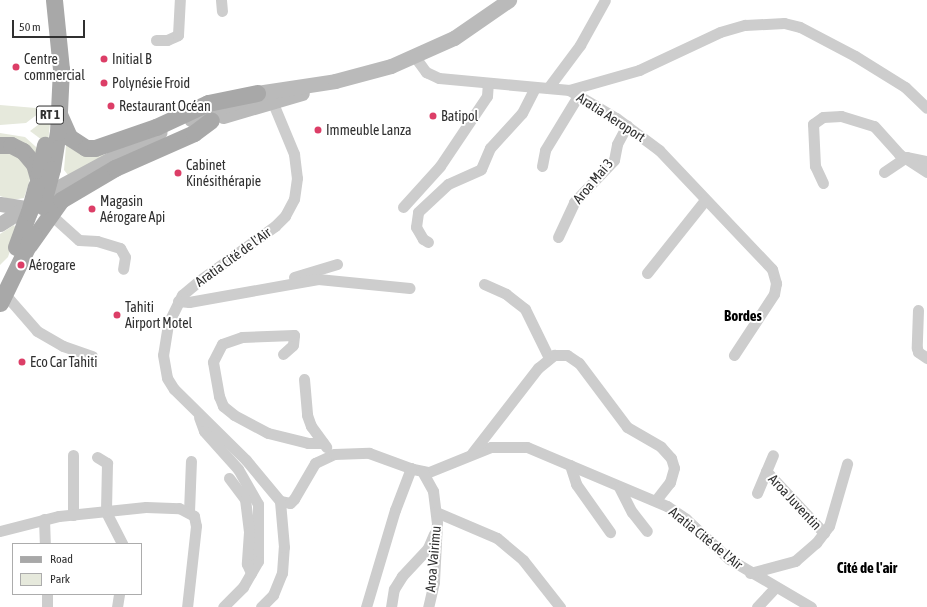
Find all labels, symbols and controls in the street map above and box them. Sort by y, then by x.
scale bar [14,12,87,38]
text: 50 m [19,20,41,34]
place label: Centre commercial [24,51,85,84]
place label: Initial B [112,51,152,67]
marker: Initial B [99,54,109,64]
marker: Centre commercial [11,62,21,72]
place label: Polynésie Froid [112,75,190,91]
marker: Polynésie Froid [99,78,109,88]
street label: Aratia Aeroport [574,89,648,145]
place label: Restaurant Océan [119,98,211,114]
marker: Restaurant Océan [106,101,116,111]
road number: RT 1 [35,104,65,126]
place label: Batipol [441,108,478,124]
marker: Batipol [428,111,438,121]
place label: Immeuble Lanza [326,122,412,138]
marker: Immeuble Lanza [313,125,323,135]
street label: Aroa Mai 3 [569,155,617,207]
place label: Cabinet Kinésithérapie [186,157,261,190]
marker: Cabinet Kinésithérapie [173,168,183,178]
place label: Magasin Aérogare Api [100,193,165,226]
marker: Magasin Aérogare Api [87,204,97,214]
street label: Aratia Cité de l'Air [192,224,274,290]
place label: Aérogare [29,257,76,273]
marker: Aérogare [16,260,26,270]
place label: Tahiti Airport Motel [125,299,192,332]
district label: Bordes [724,307,762,325]
marker: Tahiti Airport Motel [112,310,122,320]
place label: Eco Car Tahiti [30,354,97,370]
marker: Eco Car Tahiti [17,357,27,367]
street label: Aroa Juventin [765,471,825,533]
street label: Aratia Cité de l'Air [666,503,746,573]
street label: Aroa Vairimu [422,525,444,593]
legend [12,543,142,595]
text: Road [50,552,73,566]
district label: Cité de l'air [837,559,897,577]
text: Park [50,572,70,586]

